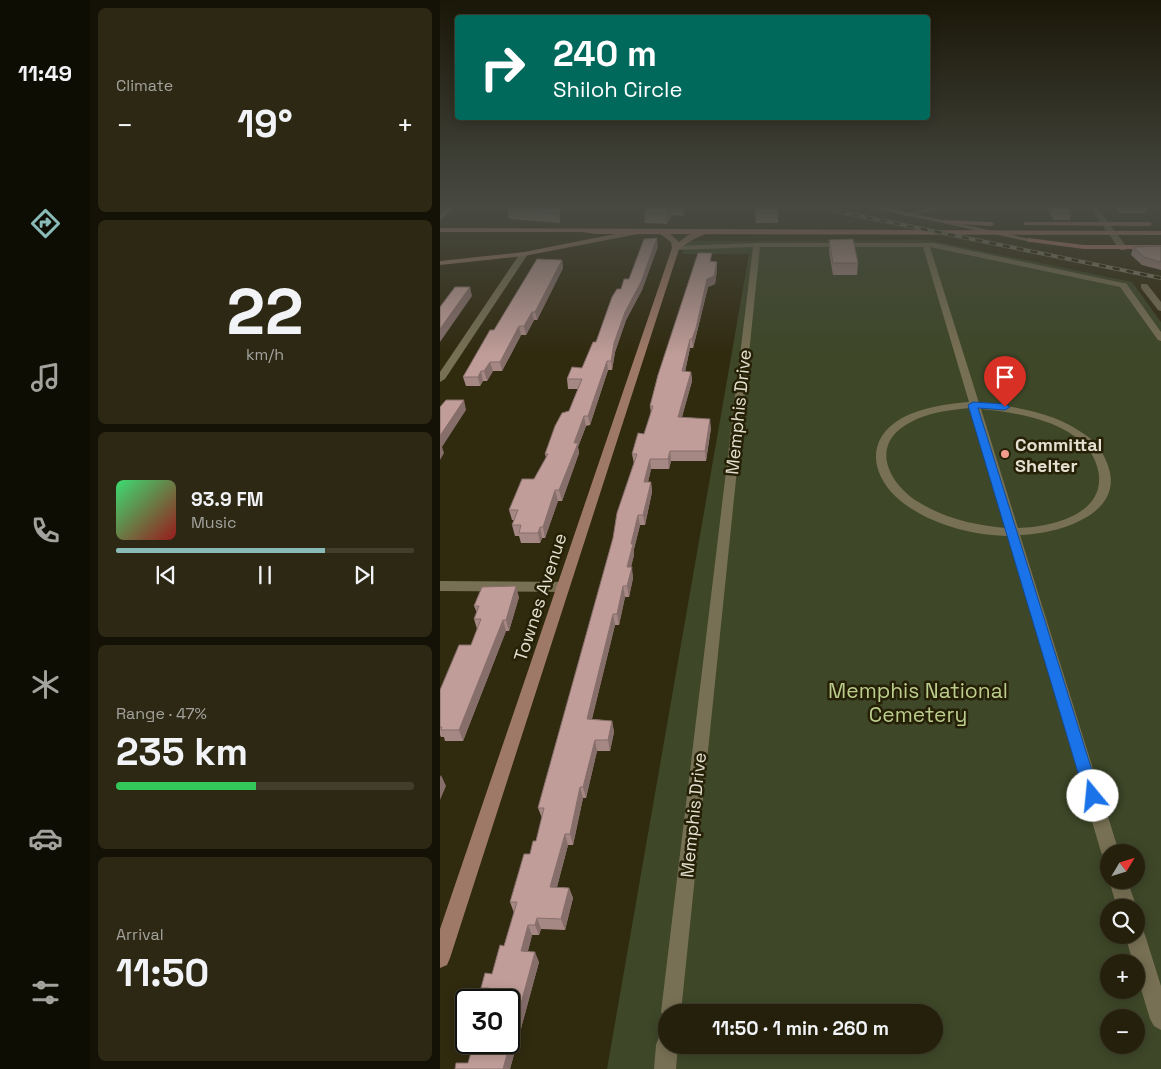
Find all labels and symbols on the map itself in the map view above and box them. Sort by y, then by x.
street label: Memphis Drive [720,348,756,476]
pin [984,356,1026,407]
place label: Committal Shelter [1015,433,1102,477]
marker: Committal Shelter [999,448,1011,460]
street label: Townes Avenue [508,530,572,664]
park label: Memphis National Cemetery [828,677,1008,728]
street label: Memphis Drive [675,751,711,879]
position arrow [1066,769,1118,821]
north arrow [1100,844,1145,889]
speed limit sign: 30 [455,989,520,1054]

